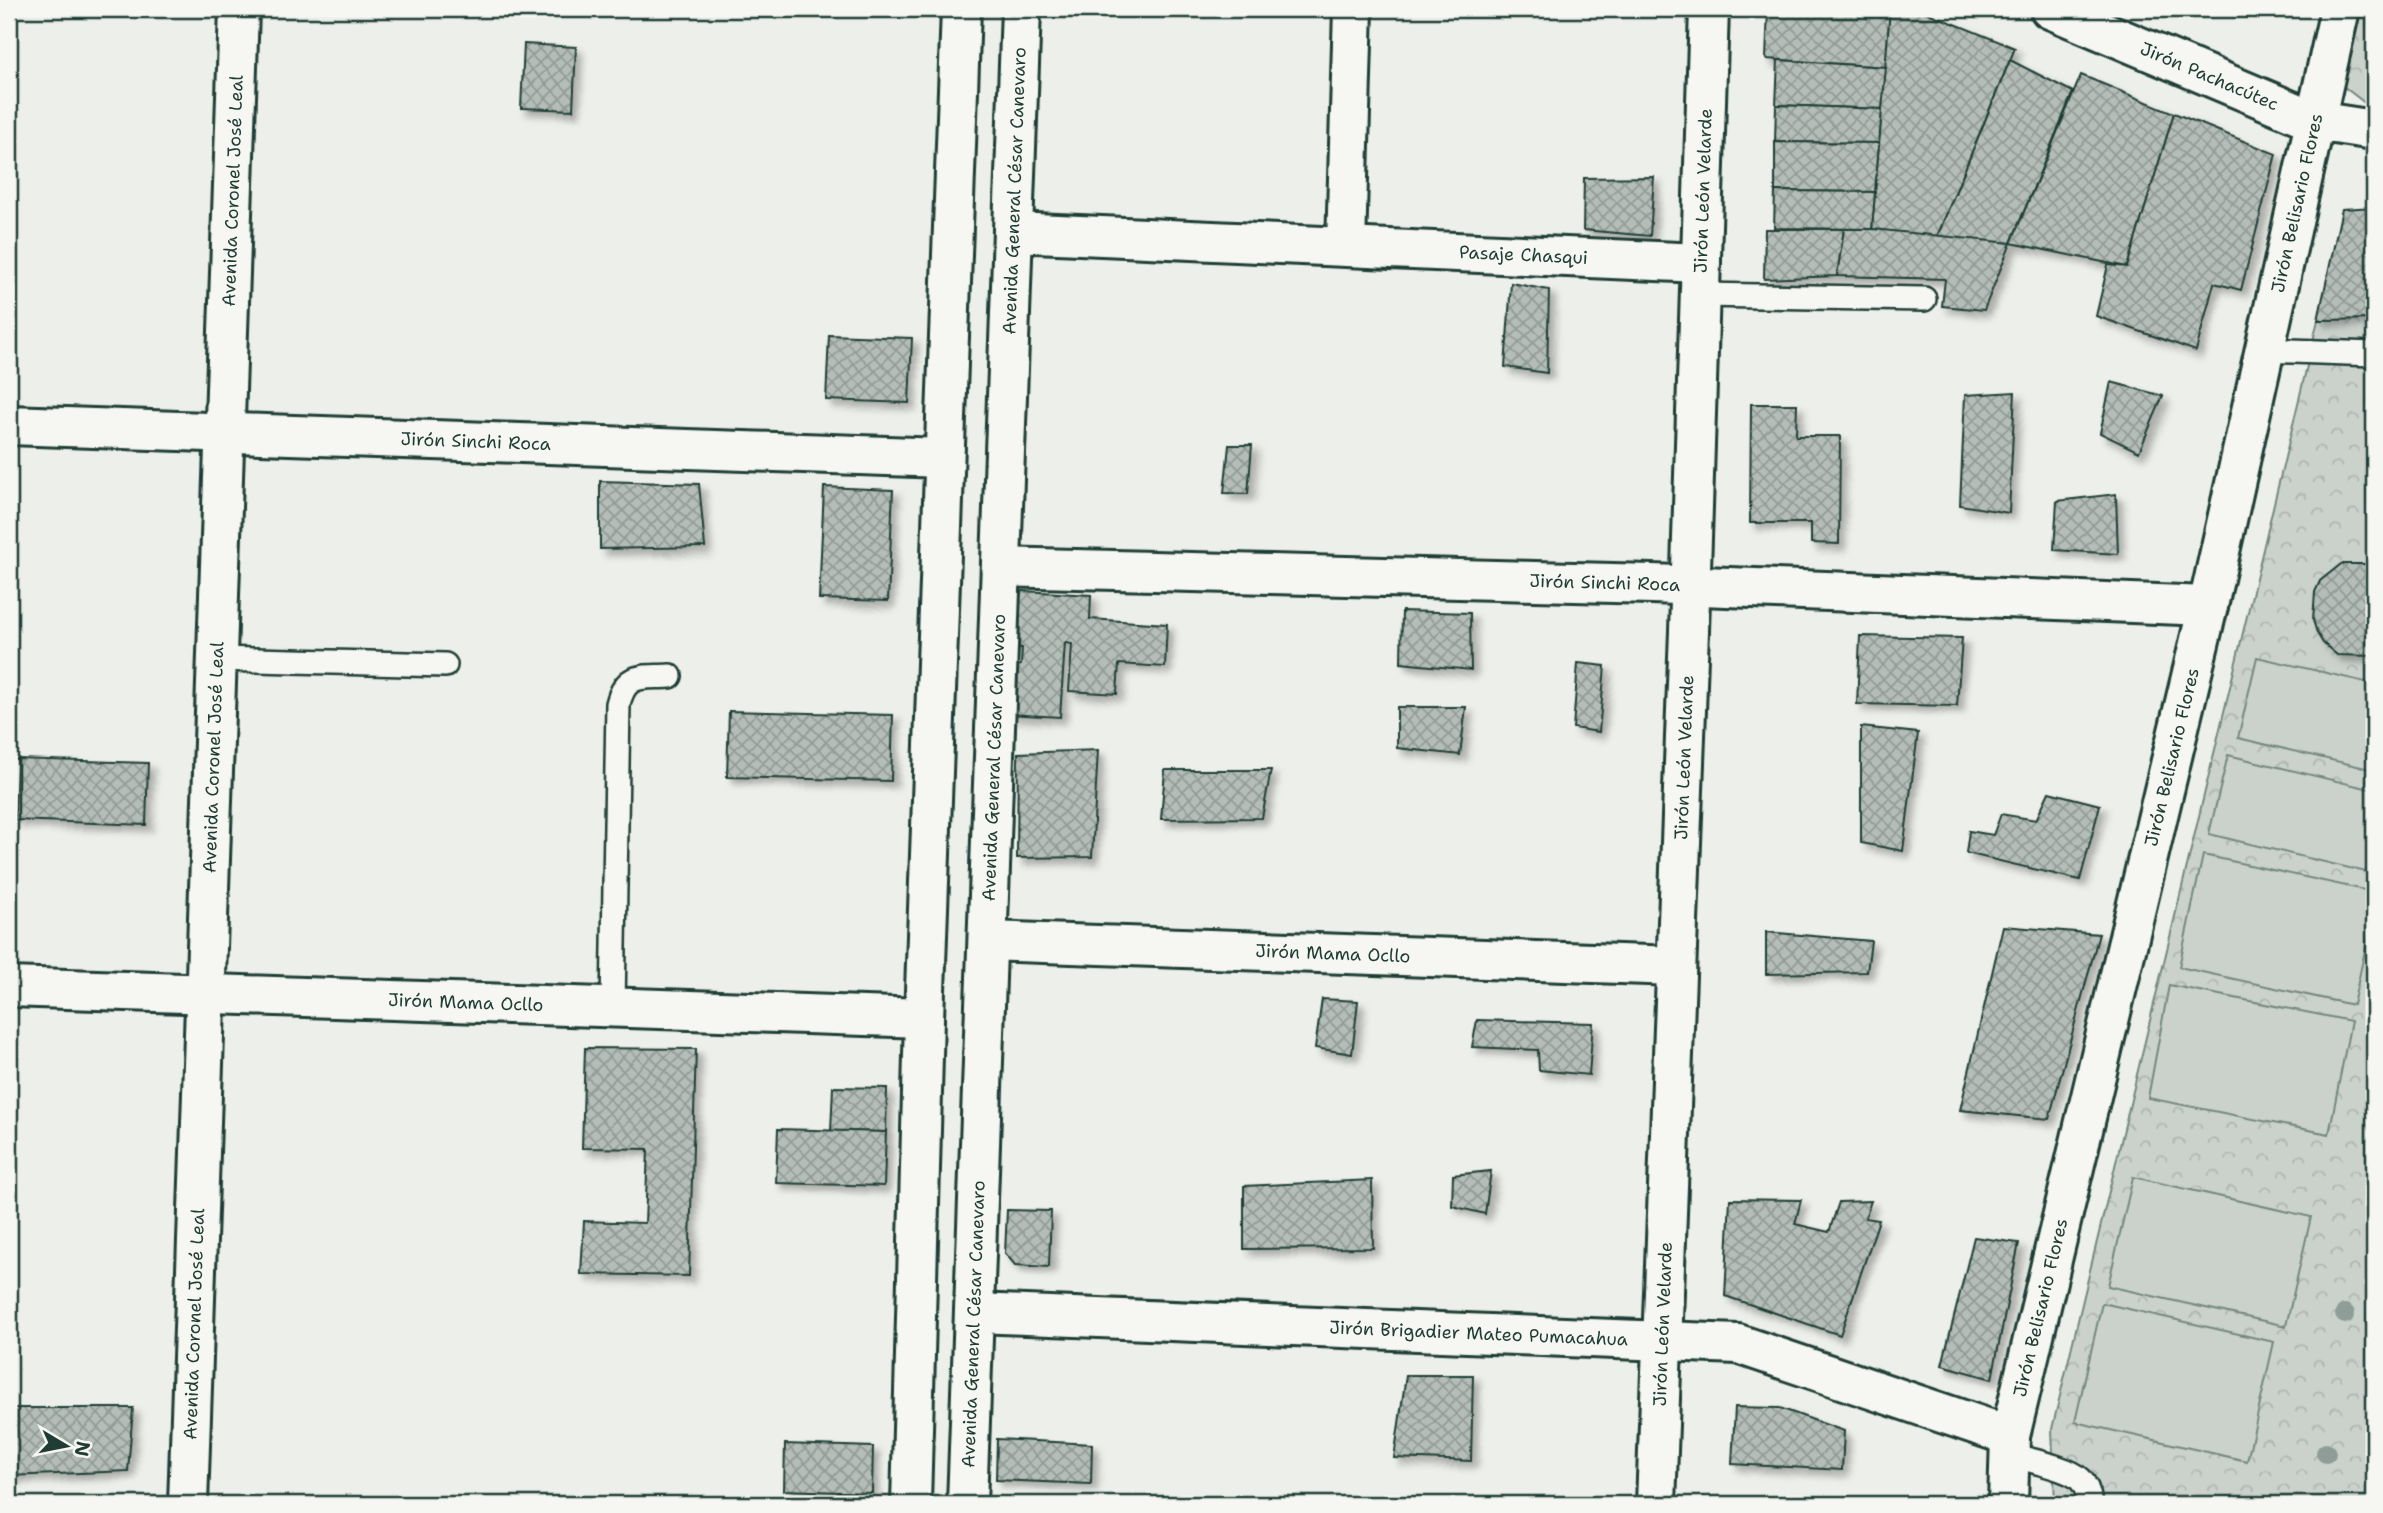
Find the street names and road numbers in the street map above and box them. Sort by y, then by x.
street label: Jirón Pachacútec [2137,36,2282,116]
street label: Avenida General César Canevaro [997,47,1032,335]
street label: Avenida Coronel José Leal [217,74,249,307]
street label: Jirón León Velarde [1689,108,1718,274]
street label: Jirón Belisario Flores [2266,111,2329,295]
street label: Pasaje Chasqui [1458,240,1588,270]
street label: Jirón Sinchi Roca [400,427,551,456]
street label: Jirón Sinchi Roca [1529,569,1681,597]
street label: Avenida General César Canevaro [977,613,1011,902]
street label: Avenida Coronel José Leal [198,641,229,874]
street label: Jirón Belisario Flores [2139,665,2205,849]
street label: Jirón León Velarde [1669,675,1699,840]
street label: Jirón Mama Ocllo [1255,939,1411,968]
street label: Jirón Mama Ocllo [388,988,544,1017]
street label: Avenida General César Canevaro [956,1180,991,1468]
street label: Avenida Coronel José Leal [178,1207,210,1440]
street label: Jirón Belisario Flores [2008,1216,2074,1399]
street label: Jirón León Velarde [1648,1241,1678,1407]
street label: Jirón Brigadier Mateo Pumacahua [1329,1315,1628,1352]

